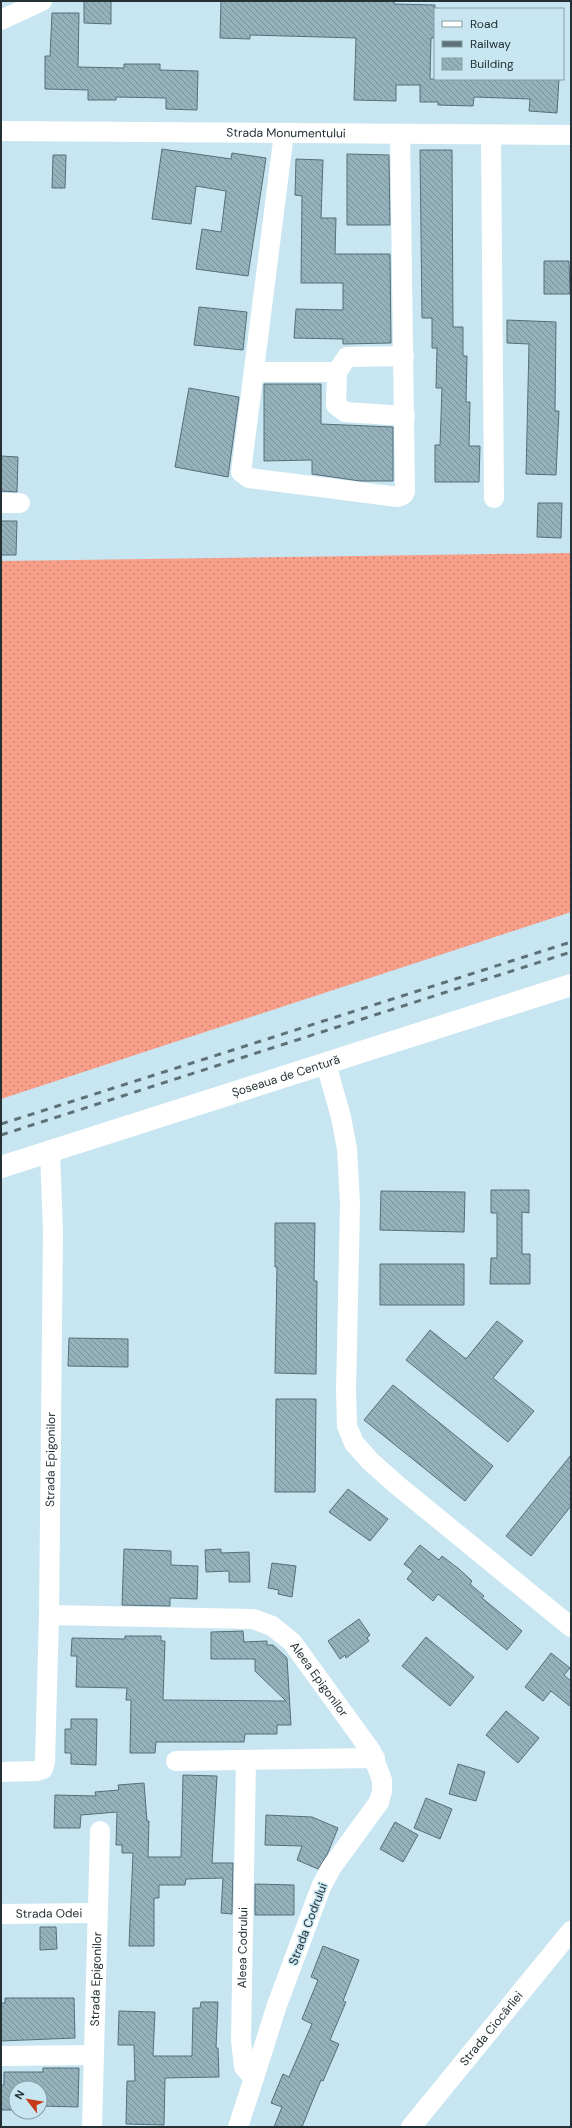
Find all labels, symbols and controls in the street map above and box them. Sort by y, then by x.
legend [434,8,564,80]
text: Road [470,16,498,32]
text: Railway [470,36,511,52]
text: Building [470,56,514,72]
street label: Strada Monumentului [226,125,346,141]
street label: Șoseaua de Centură [230,1051,342,1101]
street label: Strada Epigonilor [42,1412,59,1507]
street label: Aleea Epigonilor [286,1639,352,1720]
street label: Strada Codrului [285,1880,331,1967]
street label: Strada Odei [16,1905,82,1922]
street label: Aleea Codrului [234,1907,251,1988]
street label: Strada Epigonilor [87,1931,105,2027]
street label: Strada Ciocârliei [456,1988,527,2069]
north arrow [8,2080,48,2120]
text: N [11,2088,27,2102]

